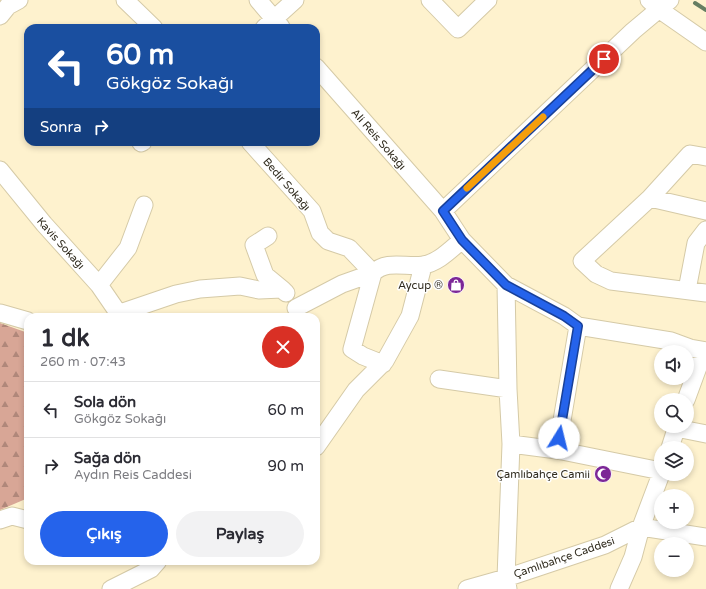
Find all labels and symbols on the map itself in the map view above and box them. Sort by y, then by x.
pin [587,42,621,76]
street label: Ali Reis Sokağı [349,106,409,173]
street label: Bedir Sokağı [260,155,313,213]
street label: Kavis Sokağı [34,215,87,272]
shop icon: Aycup ® [446,275,466,295]
place label: Aycup ® [398,279,443,292]
position arrow [538,417,580,459]
mosque icon: Çamlıbahçe Camii [593,464,613,484]
place label: Çamlıbahçe Camii [496,468,590,481]
street label: Çamlıbahçe Caddesi [512,534,616,581]

